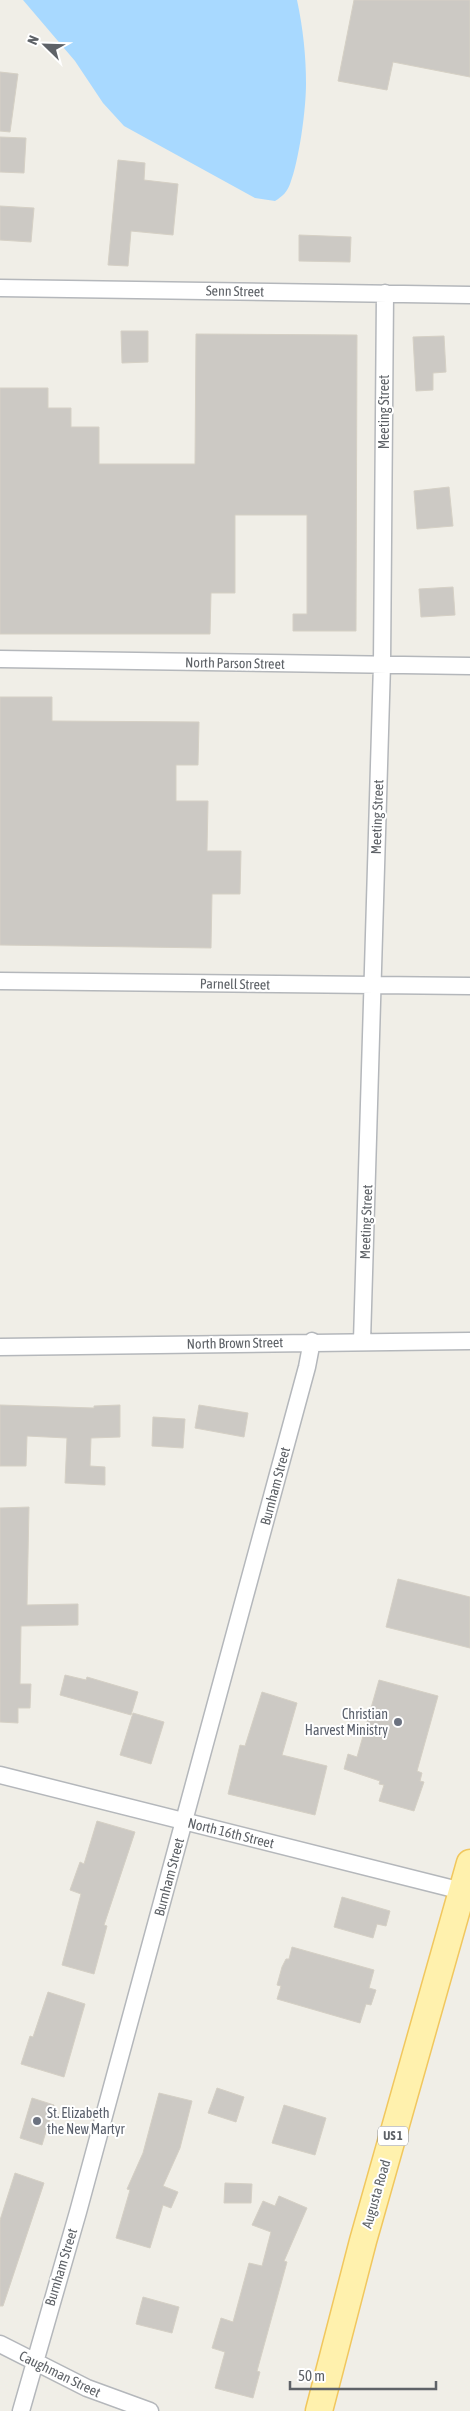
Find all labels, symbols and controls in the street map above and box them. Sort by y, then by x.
north arrow [20,20,70,70]
text: N [24,33,42,47]
street label: Senn Street [206,282,264,300]
street label: Meeting Street [376,375,392,449]
street label: North Parson Street [185,654,285,672]
street label: Meeting Street [368,779,386,855]
street label: Parnell Street [200,975,270,993]
street label: Meeting Street [357,1184,375,1260]
street label: North Brown Street [187,1334,283,1352]
street label: Burnham Street [257,1445,293,1527]
place label: Christian Harvest Ministry [305,1706,388,1738]
marker: Christian Harvest Ministry [392,1716,404,1728]
street label: North 16th Street [186,1815,276,1851]
street label: Burnham Street [151,1836,187,1918]
place label: St. Elizabeth the New Martyr [47,2105,126,2137]
marker: St. Elizabeth the New Martyr [31,2115,43,2127]
road number: US 1 [378,2126,408,2146]
street label: Augusta Road [359,2158,393,2230]
street label: Burnham Street [42,2226,80,2308]
street label: Caughman Street [17,2347,103,2401]
scale bar [290,2358,436,2390]
text: 50 m [298,2367,325,2384]

